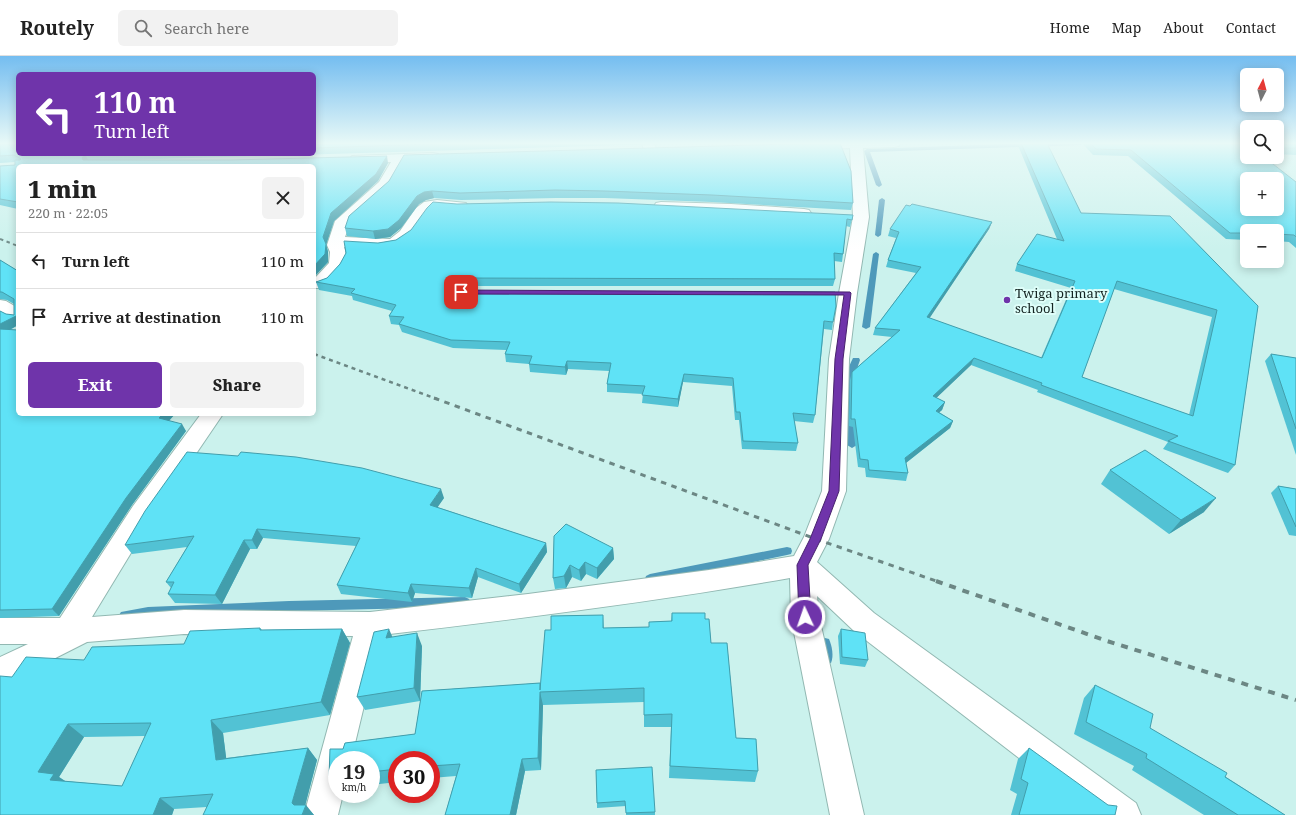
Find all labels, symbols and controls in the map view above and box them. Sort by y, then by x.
search box [118,10,398,46]
text: Routely [20,15,94,41]
icon: search [132,17,154,39]
text: Search here [164,18,249,38]
text: Home [1050,18,1090,37]
text: Map [1112,18,1141,37]
text: About [1163,18,1204,37]
text: Contact [1226,18,1276,37]
north arrow [1240,68,1284,112]
map controls [1240,68,1284,268]
text: 110 m [94,83,176,121]
icon: left [28,88,80,140]
text: Turn left [94,119,169,143]
button: search [1240,120,1284,164]
text: 1 min [28,172,97,205]
button: + [1240,172,1284,216]
button: close [262,177,304,219]
text: 220 m · 22:05 [28,204,108,222]
button: − [1240,224,1284,268]
icon: left [28,250,50,272]
text: Turn left [62,251,130,271]
text: 110 m [261,251,304,271]
pin [444,275,478,309]
icon: arrive [450,281,472,303]
place label: Twiga primary school [1015,284,1108,317]
marker: Twiga primary school [1002,295,1012,305]
icon: arrive [28,306,50,328]
text: Arrive at destination [62,307,221,327]
text: 110 m [261,307,304,327]
button: Exit [28,362,162,408]
button: Share [170,362,304,408]
position arrow [784,596,826,638]
speed limit sign: 30 [388,751,440,803]
text: 19 [343,758,365,785]
text: km/h [342,780,366,794]

